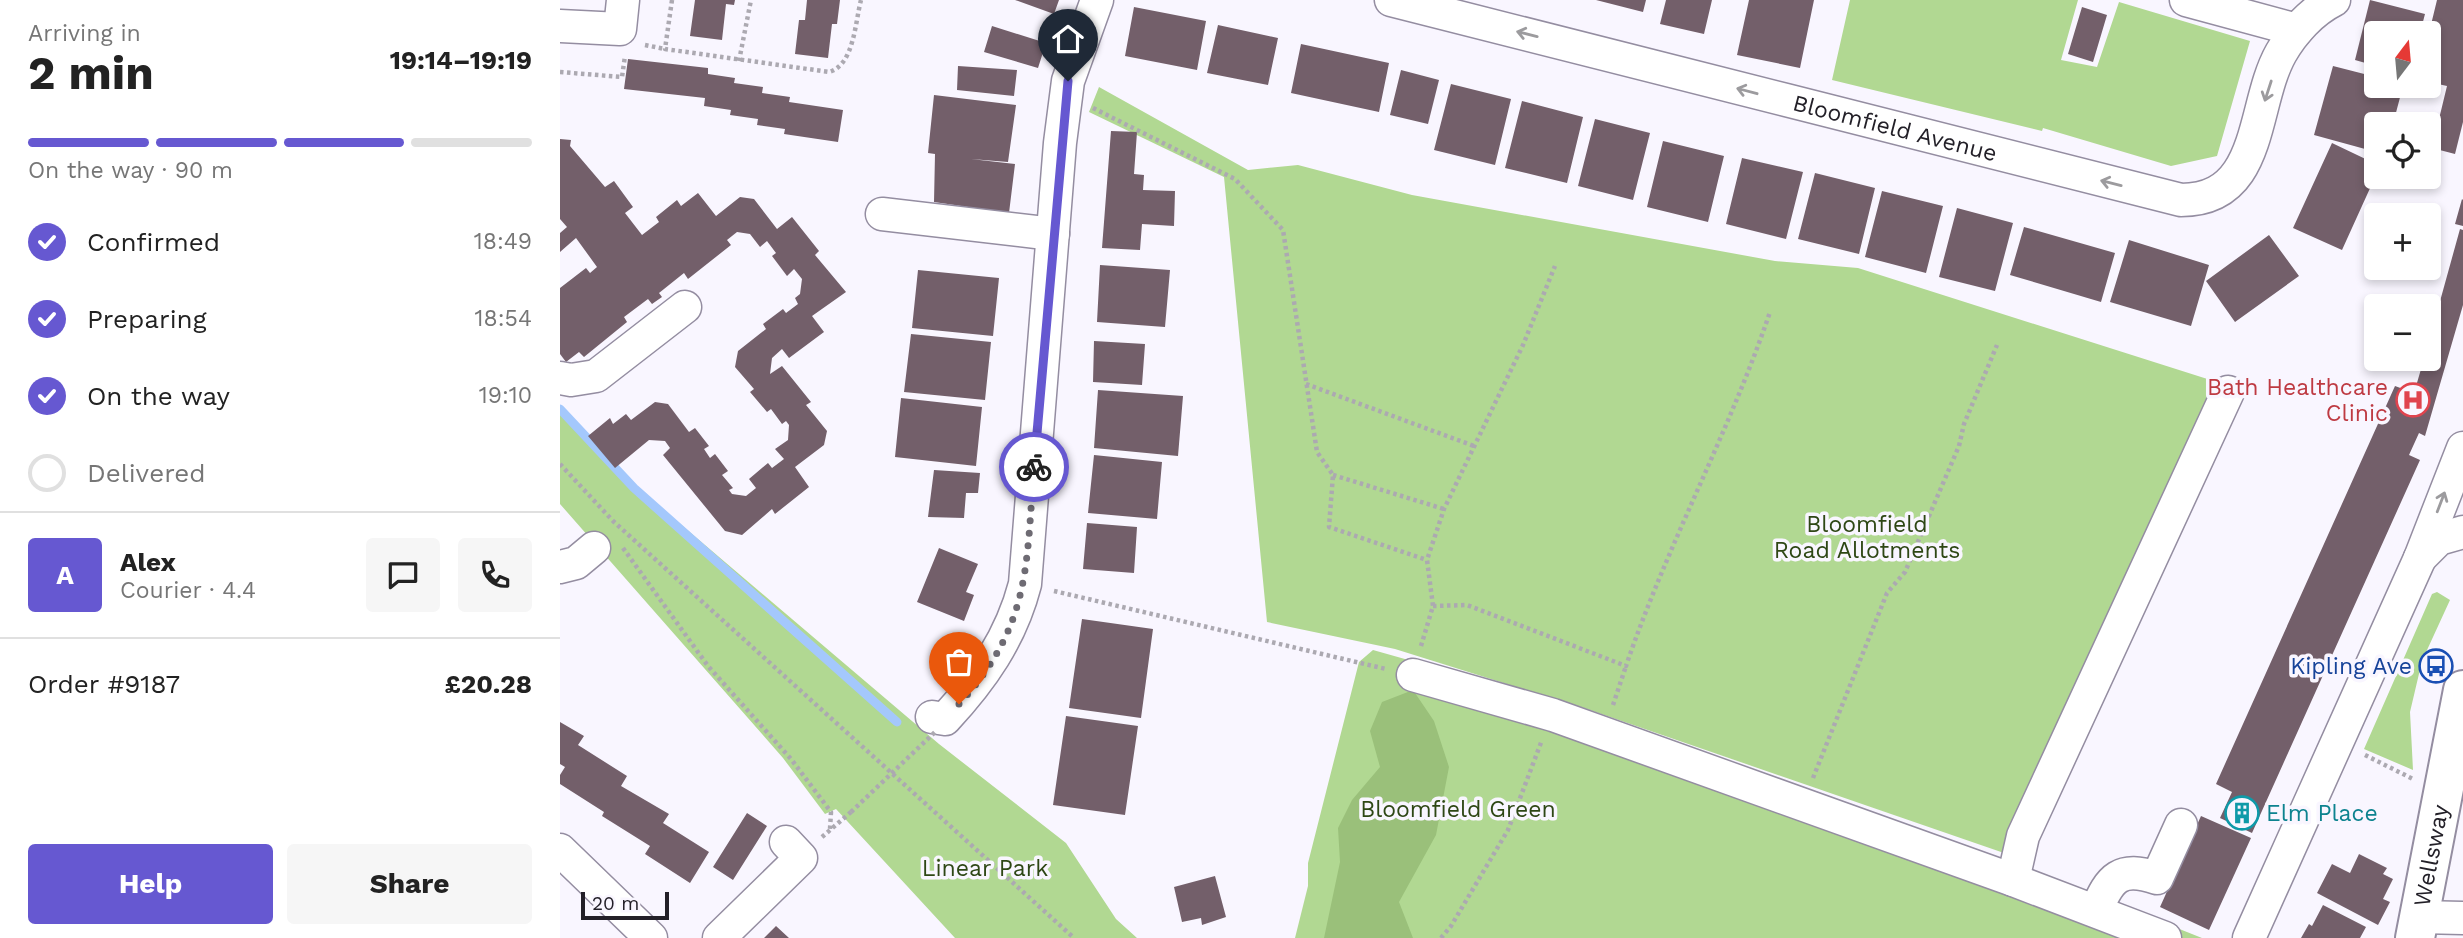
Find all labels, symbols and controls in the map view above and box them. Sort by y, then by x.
pin [1038,9,1098,81]
text: Arriving in [28,20,141,47]
icon: home [1049,20,1087,58]
north arrow [2364,21,2441,98]
map controls [2364,21,2441,371]
one-way arrow [1516,27,1539,40]
text: 19:14–19:19 [390,45,532,75]
text: 2 min [28,46,154,100]
one-way arrow [2260,79,2273,101]
one-way arrow [1737,84,1759,97]
street label: Bloomfield Avenue [1790,89,2000,167]
button: locate [2364,112,2441,189]
text: On the way · 90 m [28,157,233,184]
one-way arrow [2100,176,2122,189]
button: + [2364,203,2441,280]
icon: check [28,223,66,261]
text: Confirmed [87,227,220,257]
text: 18:49 [474,228,532,255]
button: − [2364,294,2441,371]
icon: check [28,300,66,338]
text: Preparing [87,304,207,334]
text: 18:54 [475,305,532,332]
place label: Bath Healthcare Clinic [2207,374,2388,427]
icon: check [28,377,66,415]
text: On the way [87,381,230,411]
hospital icon: Bath Healthcare Clinic [2394,381,2432,419]
text: 19:10 [479,382,532,409]
courier [999,432,1069,502]
icon: bike [1015,448,1053,486]
text: Delivered [87,458,206,488]
one-way arrow [2435,492,2448,514]
park label: Bloomfield Road Allotments [1774,511,1960,564]
button: chat [366,538,440,612]
button: phone [458,538,532,612]
text: Alex [120,547,176,577]
text: A [56,560,74,590]
text: Courier · 4.4 [120,577,256,604]
pin [929,632,989,704]
icon: bag [940,643,978,681]
bus stop icon: Kipling Ave [2417,647,2455,685]
place label: Kipling Ave [2290,653,2412,680]
text: Order #9187 [28,669,180,699]
text: £20.28 [445,669,532,699]
building icon: Elm Place [2223,794,2261,832]
park label: Bloomfield Green [1360,796,1556,823]
place label: Elm Place [2266,800,2378,827]
street label: Wellsway [2408,802,2455,909]
button: Help [28,844,273,924]
button: Share [287,844,532,924]
park label: Linear Park [922,855,1048,882]
scale bar [581,889,668,921]
text: 20 m [592,892,639,915]

